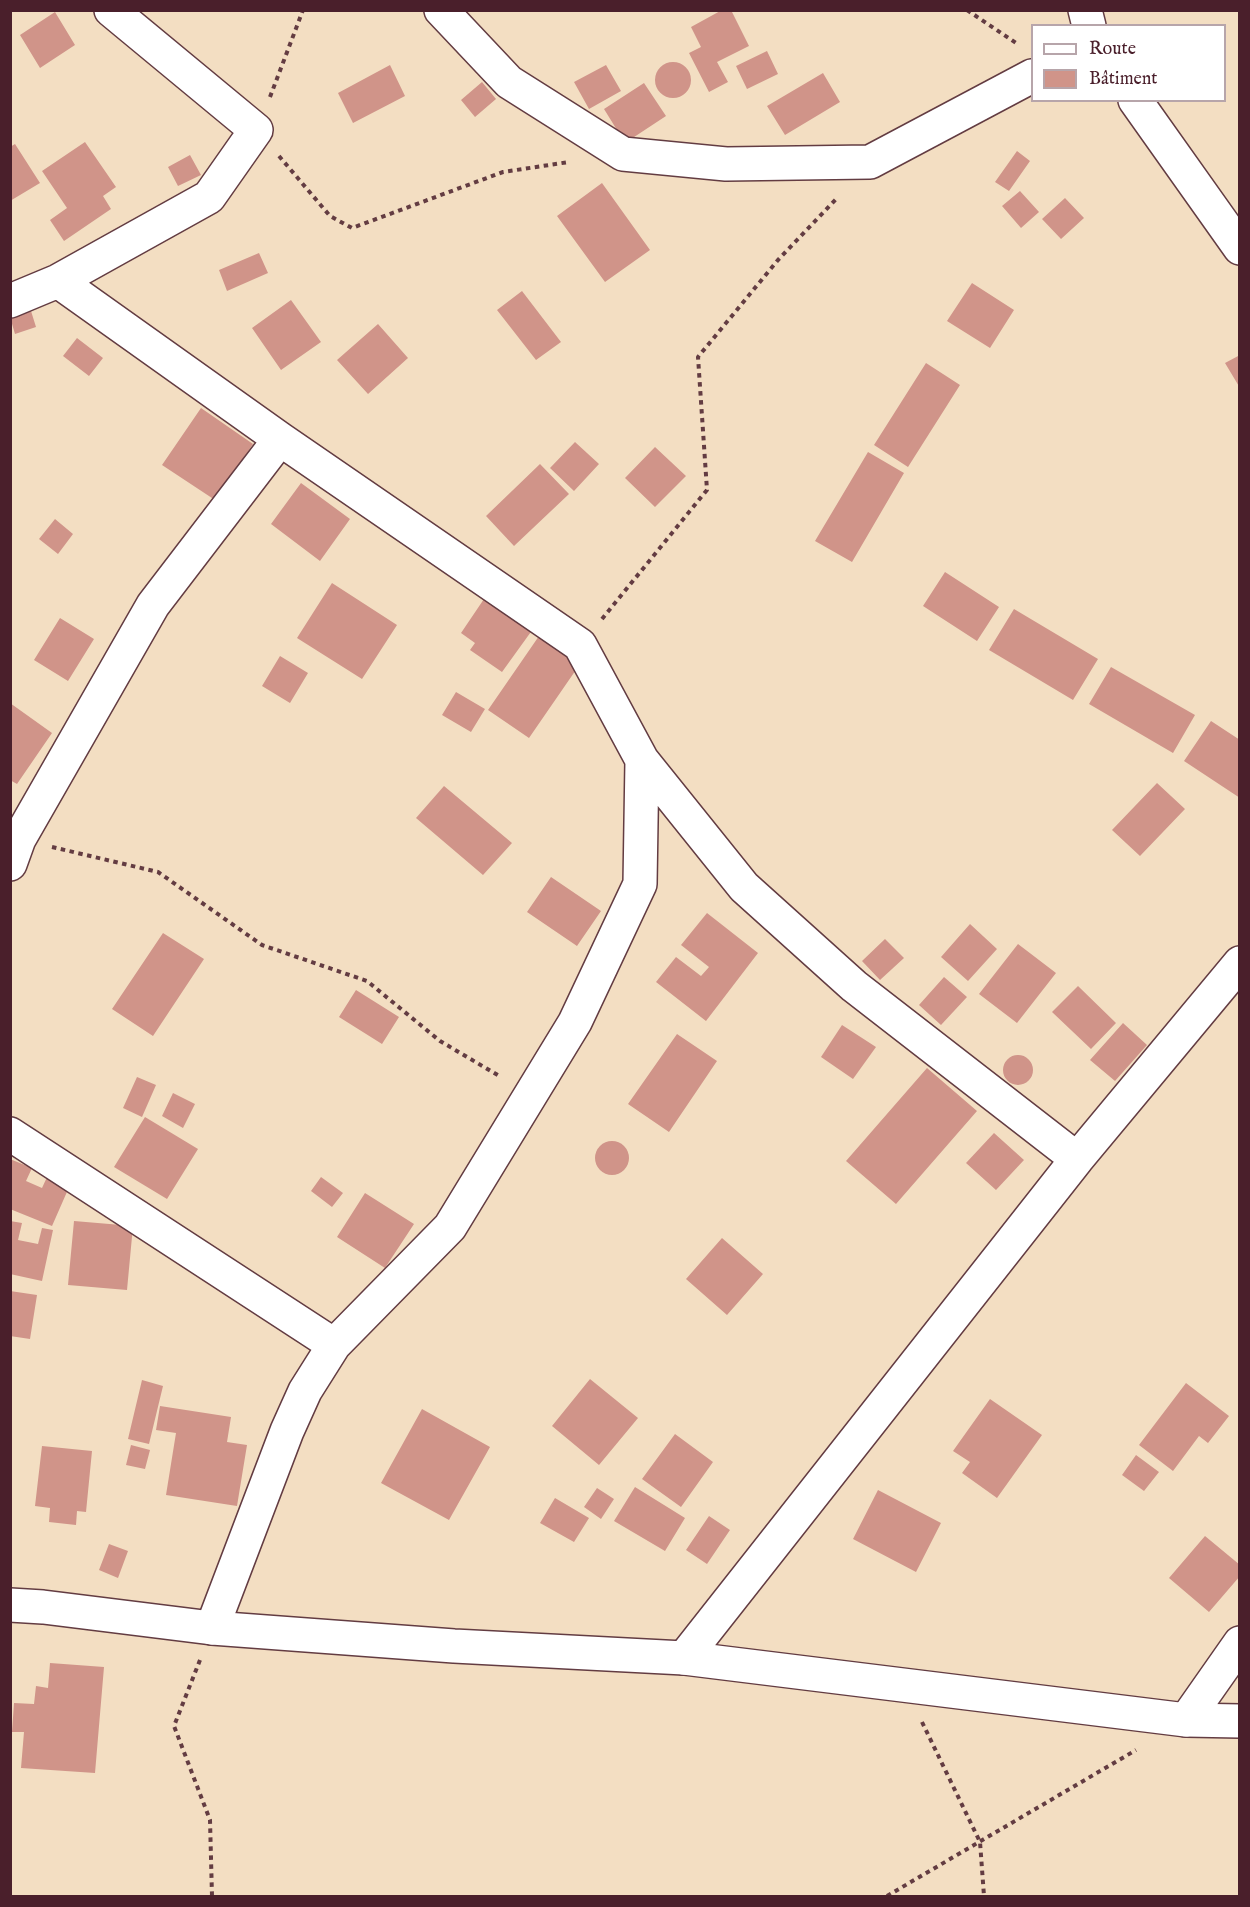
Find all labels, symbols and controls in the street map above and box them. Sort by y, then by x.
legend [1031,24,1226,102]
text: Route [1089,38,1136,61]
text: Bâtiment [1089,68,1158,91]

